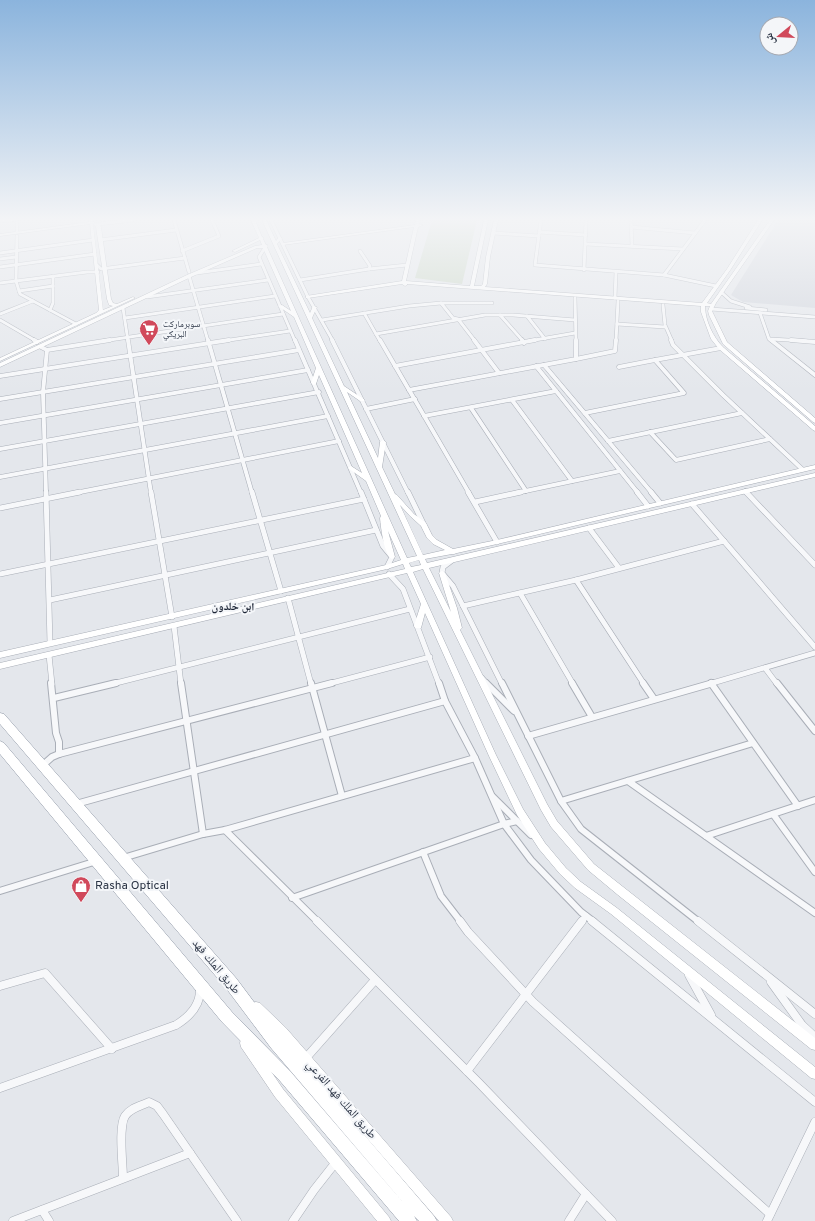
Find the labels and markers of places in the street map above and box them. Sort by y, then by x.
supermarket icon: سوبرماركت البريكي [138,318,160,346]
place label: سوبرماركت البريكي [163,319,200,341]
shop icon: Rasha Optical [70,875,92,903]
place label: Rasha Optical [95,878,169,894]

